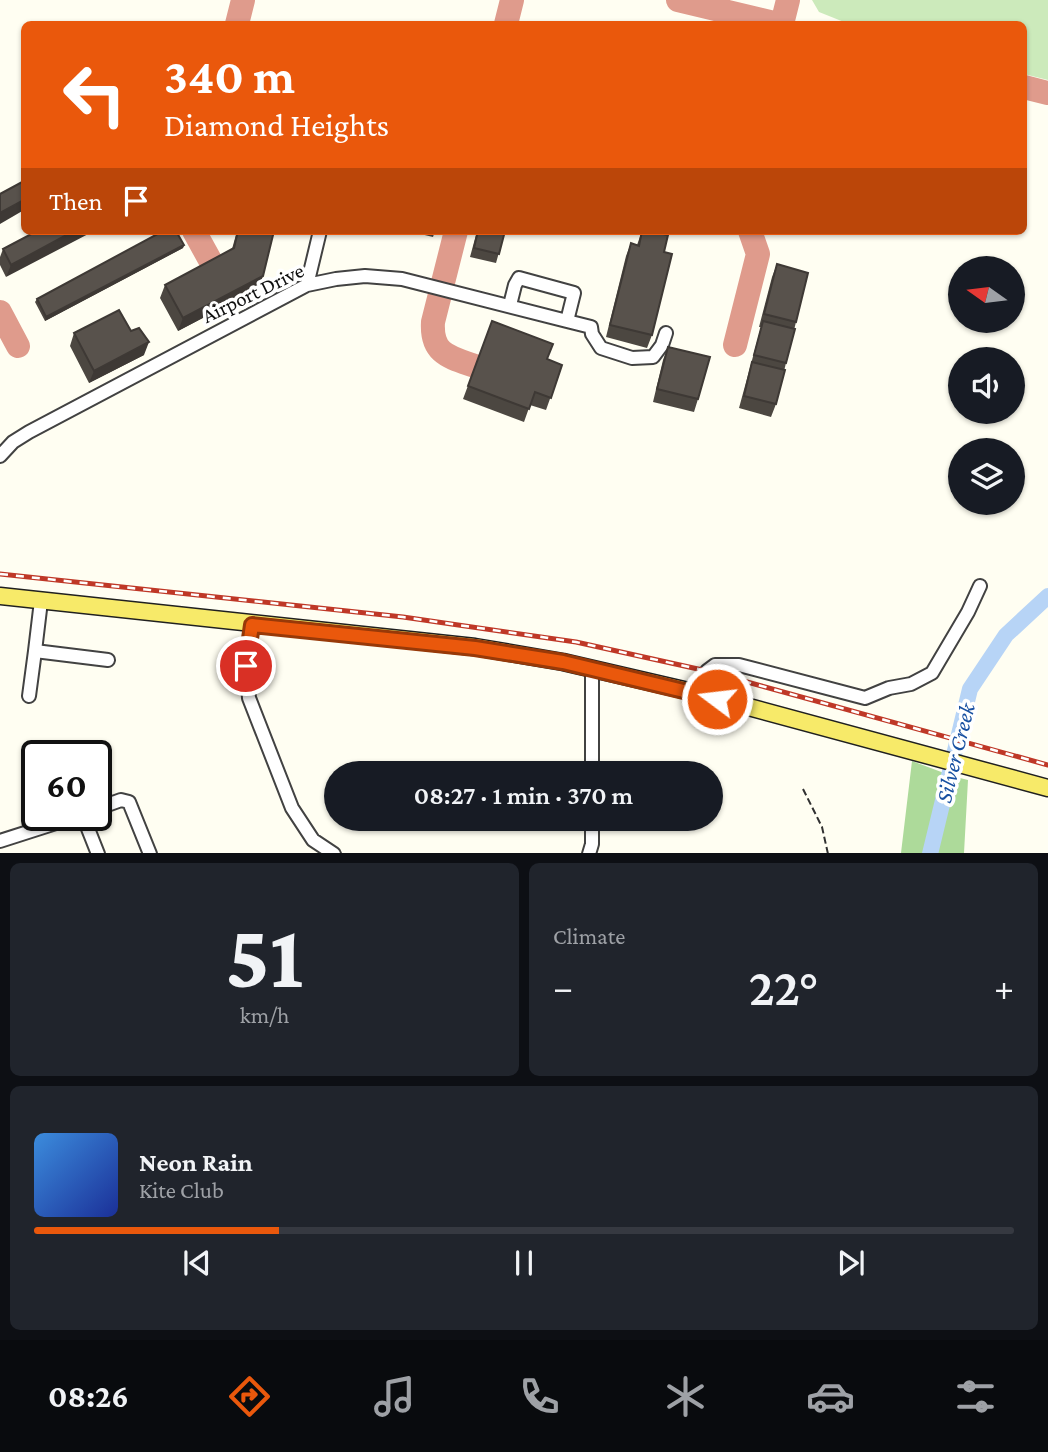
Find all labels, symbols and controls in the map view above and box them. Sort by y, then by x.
icon: left [49,49,140,140]
text: 340 m [164,49,295,104]
text: Diamond Heights [164,107,389,143]
icon: arrive [117,182,155,220]
text: Then [49,187,103,216]
north arrow [948,256,1026,332]
map controls [948,256,1025,515]
street label: Airport Drive [198,258,308,328]
button: sound [948,347,1025,424]
button: layers [948,438,1025,515]
pin [216,636,276,696]
icon: arrive [227,647,265,685]
position arrow [680,662,754,736]
water label: Silver Creek [930,700,980,806]
speed limit sign: 60 [21,740,112,831]
text: 08:27 · 1 min · 370 m [414,781,633,810]
text: 51 [225,905,304,1007]
text: Climate [553,923,625,949]
text: 22° [749,958,818,1016]
text: − [553,966,573,1008]
text: + [994,966,1014,1008]
text: km/h [240,1002,289,1028]
text: Neon Rain [139,1148,253,1177]
text: Kite Club [139,1177,224,1203]
icon: previous [178,1244,216,1282]
icon: pause [505,1244,543,1282]
icon: next [832,1244,870,1282]
icon: directions [225,1372,274,1421]
icon: music [370,1372,419,1421]
icon: phone [515,1372,564,1421]
icon: climate [661,1372,710,1421]
icon: car [806,1372,855,1421]
icon: filters [951,1372,1000,1421]
text: 08:26 [48,1378,129,1414]

